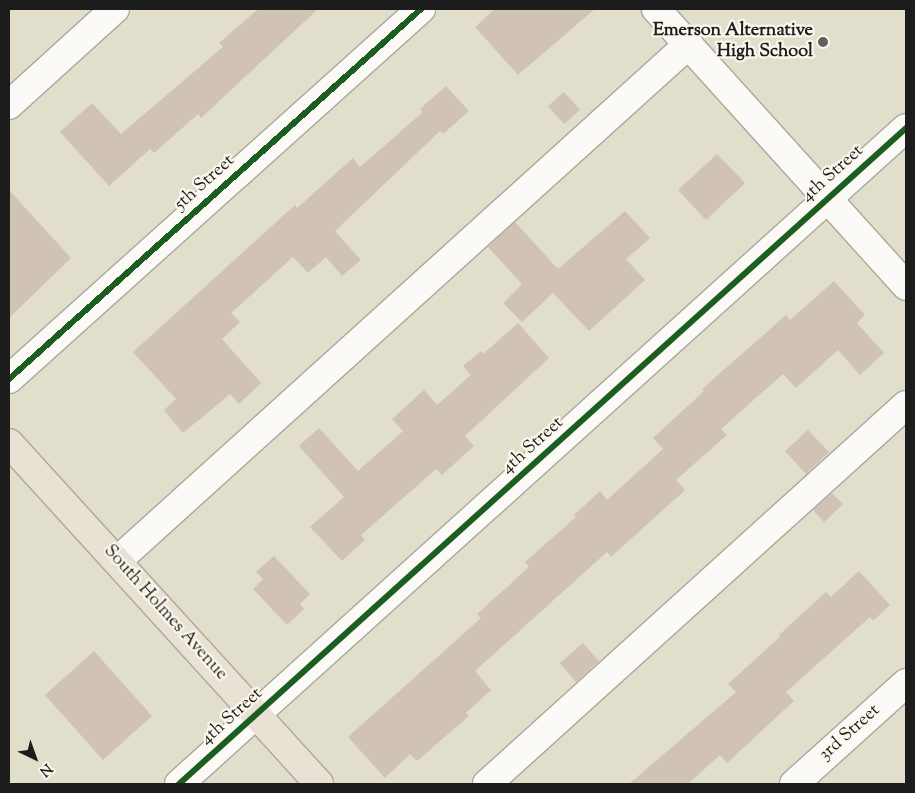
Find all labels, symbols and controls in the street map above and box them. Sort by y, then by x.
place label: Emerson Alternative High School [653,21,813,64]
marker: Emerson Alternative High School [817,36,829,48]
street label: 4th Street [798,141,868,207]
street label: 5th Street [171,150,239,216]
street label: 4th Street [498,413,568,479]
street label: South Holmes Avenue [99,541,231,685]
street label: 4th Street [197,684,267,750]
street label: 3rd Street [815,700,885,766]
north arrow [10,733,60,783]
text: N [34,758,56,780]

